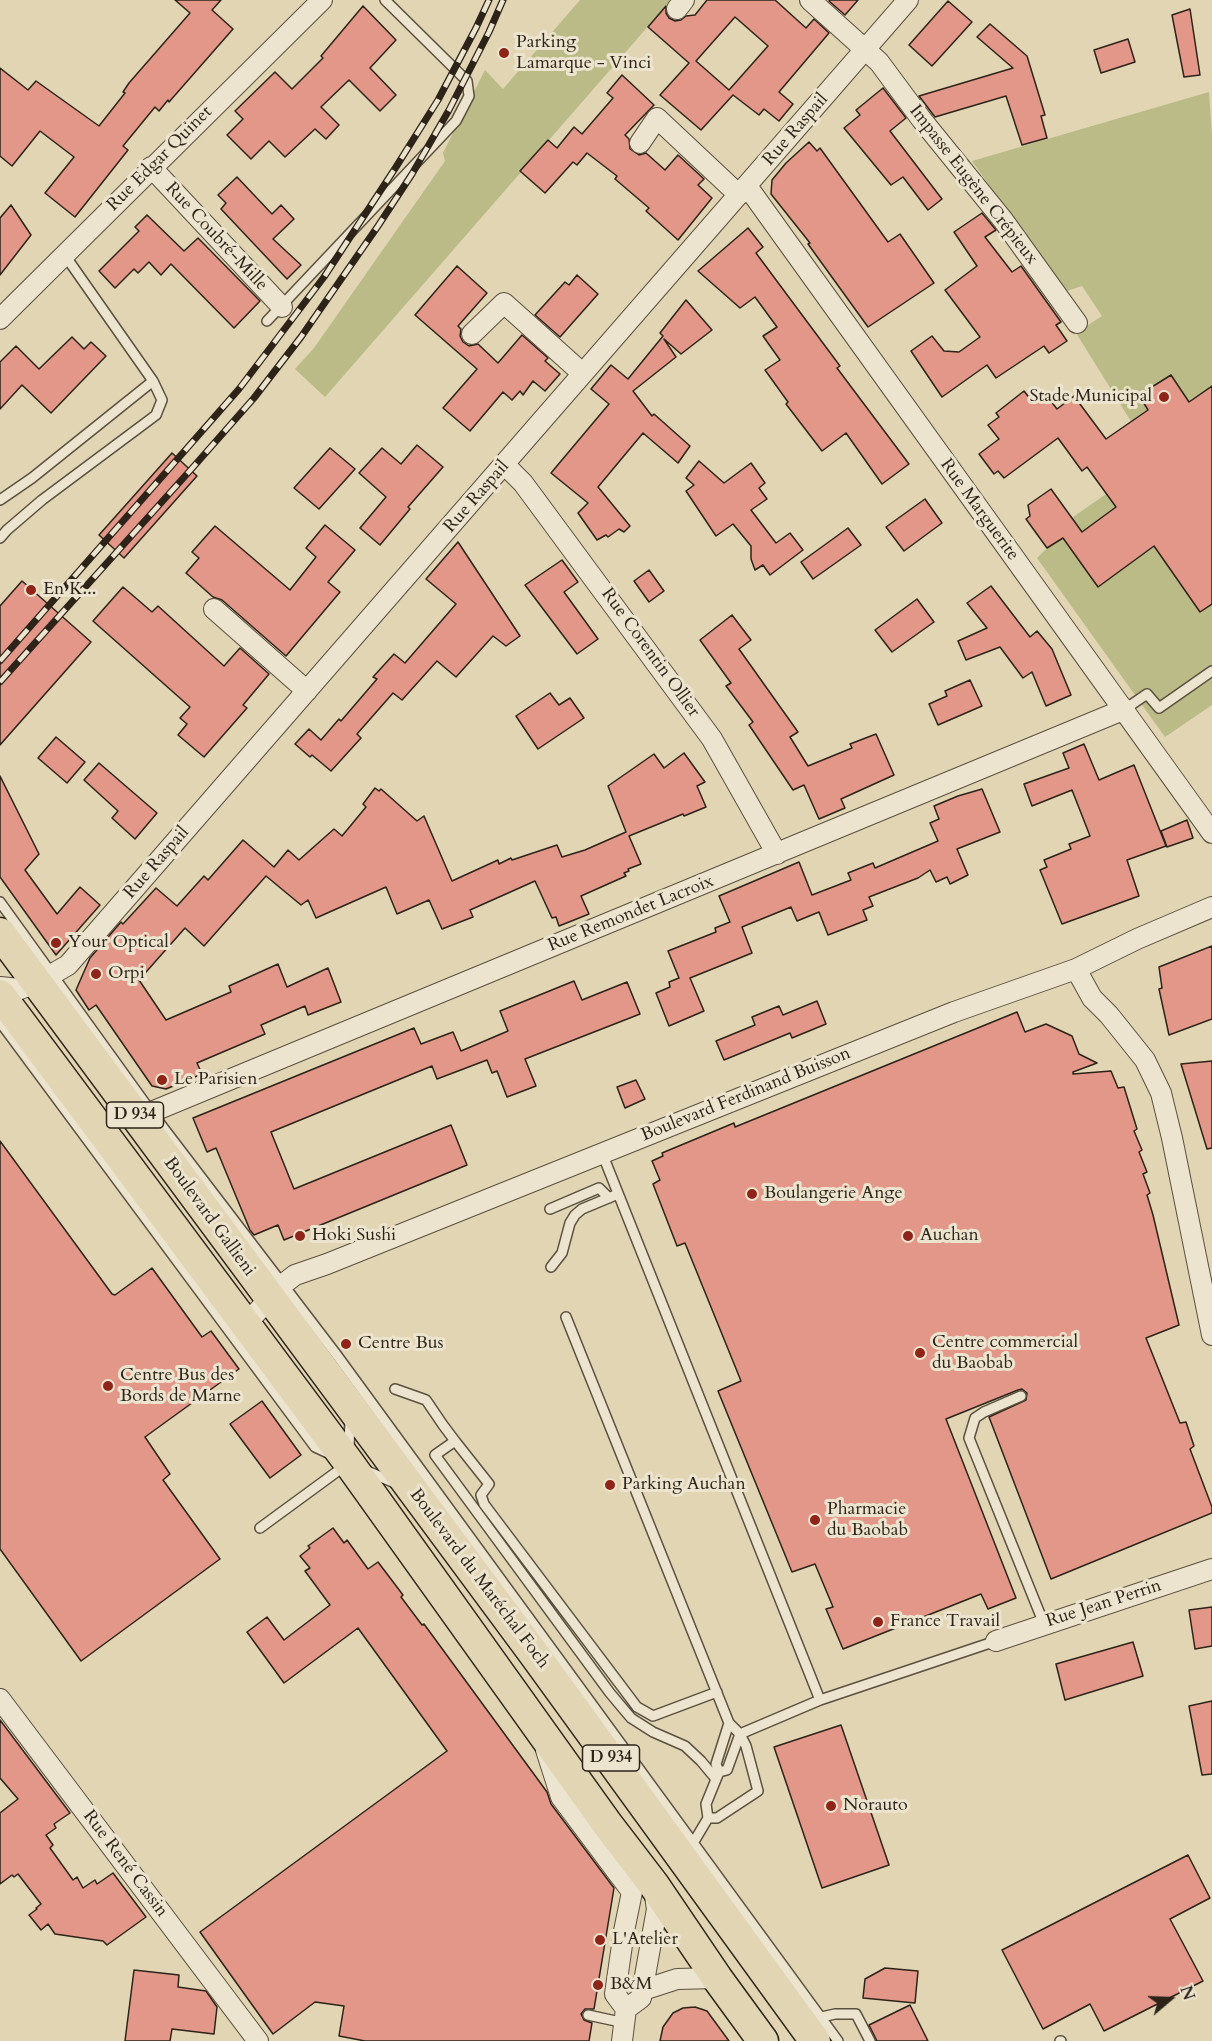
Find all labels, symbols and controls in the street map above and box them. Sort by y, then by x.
place label: Parking Lamarque - Vinci [516,32,651,74]
marker: Parking Lamarque - Vinci [497,46,511,60]
street label: Rue Raspail [759,89,833,171]
street label: Impasse Eugène Crépieux [904,101,1042,269]
street label: Rue Edgar Quinet [103,102,217,216]
street label: Rue Coubré-Mille [160,178,272,296]
place label: Stade Municipal [1030,386,1152,408]
marker: Stade Municipal [1157,390,1171,404]
street label: Rue Marguerite [935,455,1023,565]
street label: Rue Raspail [440,456,514,538]
place label: En K... [43,579,96,601]
marker: En K... [24,583,38,597]
street label: Rue Corentin Ollier [596,584,704,722]
street label: Rue Raspail [120,822,194,904]
street label: Rue Remondet Lacroix [545,871,717,957]
place label: Your Optical [68,932,169,954]
marker: Your Optical [49,936,63,950]
place label: Orpi [108,963,145,985]
marker: Orpi [89,967,103,981]
street label: Boulevard Ferdinand Buisson [638,1043,854,1147]
place label: Le Parisien [174,1069,257,1091]
marker: Le Parisien [155,1073,169,1087]
road number: D 934 [106,1102,164,1128]
street label: Boulevard Gallieni [158,1153,260,1281]
place label: Boulangerie Ange [764,1183,903,1205]
marker: Boulangerie Ange [745,1187,759,1201]
place label: Hoki Sushi [312,1225,396,1247]
place label: Auchan [920,1225,979,1247]
marker: Hoki Sushi [293,1229,307,1243]
marker: Auchan [901,1229,915,1243]
place label: Centre commercial du Baobab [932,1332,1078,1374]
place label: Centre Bus [358,1333,444,1355]
marker: Centre Bus [339,1337,353,1351]
marker: Centre commercial du Baobab [913,1346,927,1360]
place label: Centre Bus des Bords de Marne [120,1365,241,1408]
marker: Centre Bus des Bords de Marne [101,1379,115,1393]
place label: Parking Auchan [622,1474,746,1496]
marker: Parking Auchan [603,1478,617,1492]
street label: Boulevard du Maréchal Foch [404,1485,554,1673]
place label: Pharmacie du Baobab [827,1499,908,1541]
marker: Pharmacie du Baobab [808,1513,822,1527]
street label: Rue Jean Perrin [1044,1575,1164,1633]
place label: France Travail [890,1611,1000,1633]
marker: France Travail [871,1615,885,1629]
road number: D 934 [582,1745,640,1771]
place label: Norauto [843,1795,908,1817]
marker: Norauto [824,1799,838,1813]
street label: Rue René Cassin [78,1806,172,1922]
place label: L'Atelier [612,1929,678,1951]
marker: L'Atelier [593,1933,607,1947]
north arrow [1140,1969,1200,2029]
place label: B&M [610,1974,653,1996]
marker: B&M [591,1978,605,1992]
text: N [1174,1983,1200,2003]

